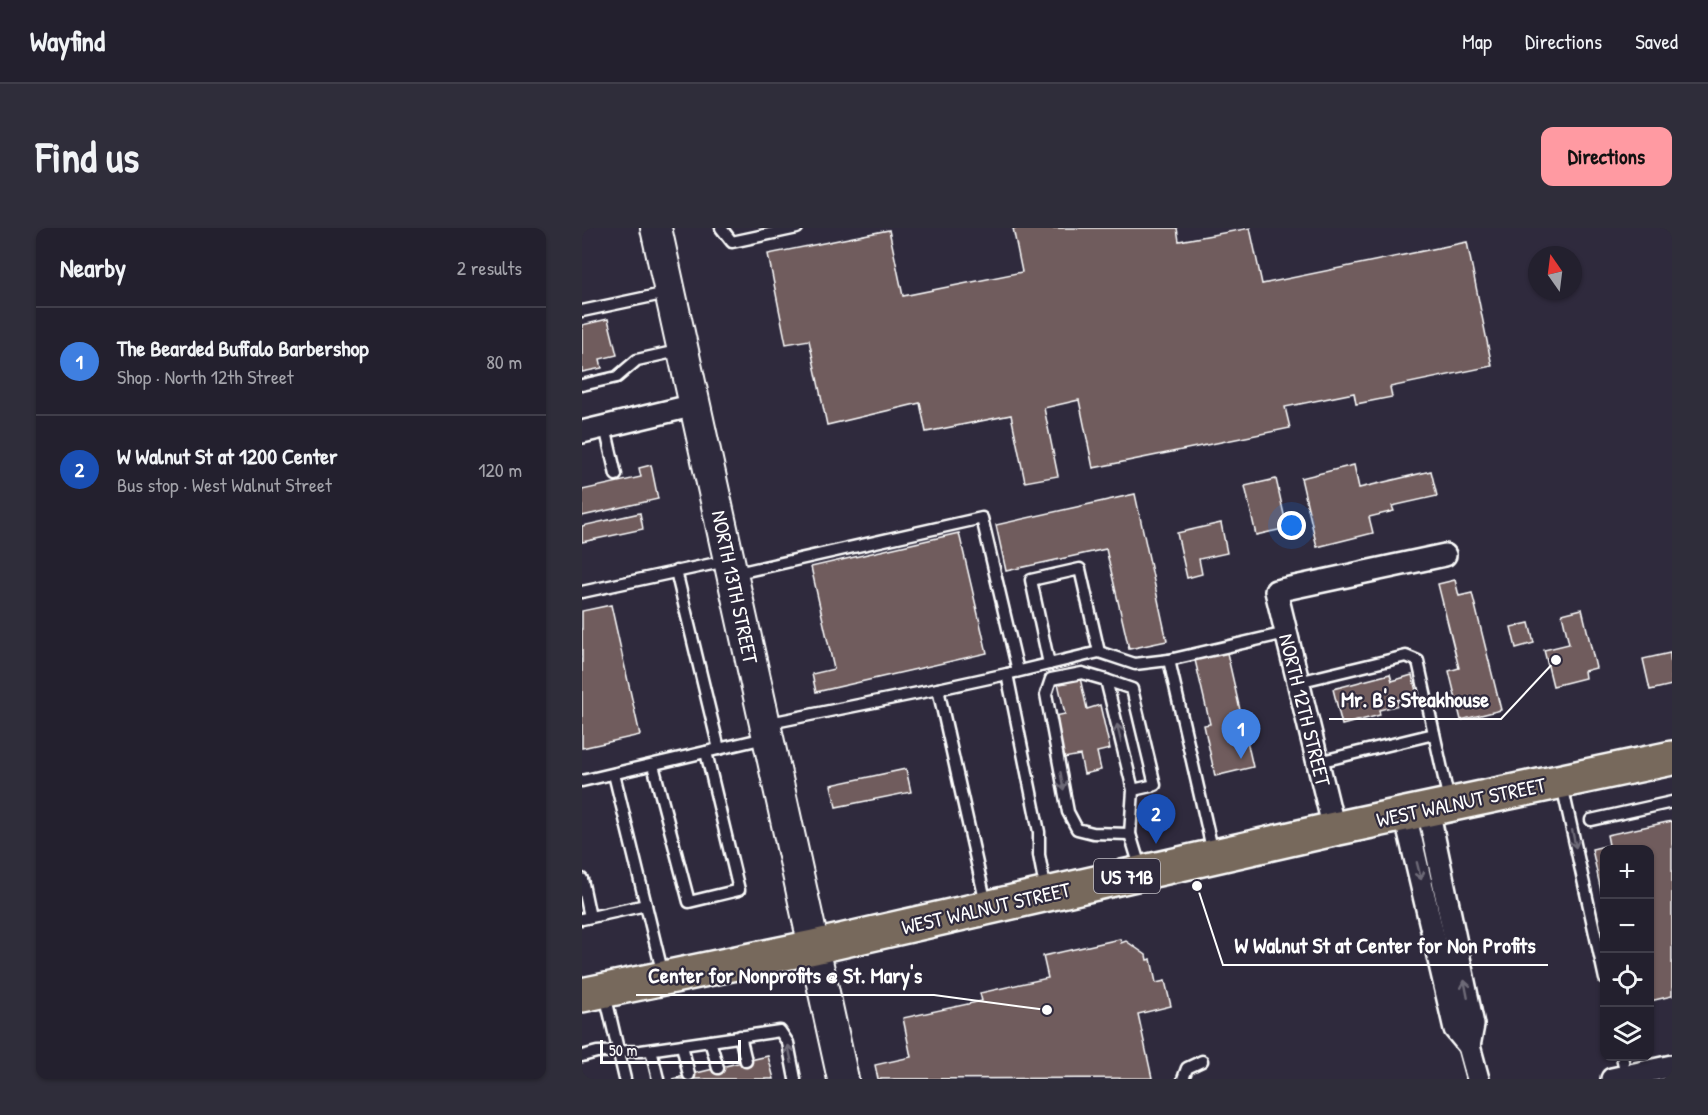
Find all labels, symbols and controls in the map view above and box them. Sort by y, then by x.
text: Wayfind [30,22,105,60]
text: Map [1462,27,1492,56]
text: Directions [1525,27,1602,56]
text: Saved [1635,27,1678,56]
button: Directions [1541,127,1672,186]
text: Find us [36,128,139,185]
north arrow [1528,246,1582,300]
text: Nearby [60,250,126,285]
text: 2 results [457,254,522,281]
text: The Bearded Buffalo Barbershop [117,333,369,363]
text: 1 [76,348,83,375]
text: 80 m [486,348,522,375]
text: Shop · North 12th Street [117,363,294,390]
text: W Walnut St at 1200 Center [117,441,338,471]
text: 2 [75,456,84,483]
text: 120 m [478,456,522,483]
text: Bus stop · West Walnut Street [117,471,332,498]
street label: NORTH 13TH STREET [705,508,766,667]
your location [1277,511,1306,540]
street label: NORTH 12TH STREET [1272,631,1338,790]
callout: Mr. B's Steakhouse [1329,679,1501,719]
text: Mr. B's Steakhouse [1341,684,1489,714]
pin: 1 [1222,710,1260,759]
one-way arrow [1113,724,1125,743]
one-way arrow [1057,770,1068,790]
street label: WEST WALNUT STREET [1374,770,1549,834]
pin: 2 [1136,794,1176,844]
one-way arrow [1568,829,1580,848]
map controls [1600,845,1654,1061]
button: + [1600,845,1654,899]
road number: US 71B [1094,859,1160,893]
one-way arrow [1413,861,1425,880]
street label: WEST WALNUT STREET [899,874,1074,942]
button: − [1600,899,1654,953]
callout: W Walnut St at Center for Non Profits [1223,925,1548,965]
text: W Walnut St at Center for Non Profits [1234,930,1536,960]
button: locate [1600,953,1654,1007]
callout: Center for Nonprofits @ St. Mary's [636,955,934,995]
text: Center for Nonprofits @ St. Mary's [648,960,923,991]
one-way arrow [1460,979,1471,999]
button: layers [1600,1007,1654,1061]
scale bar [600,1037,741,1064]
text: 50 m [609,1039,638,1061]
one-way arrow [784,1045,795,1064]

